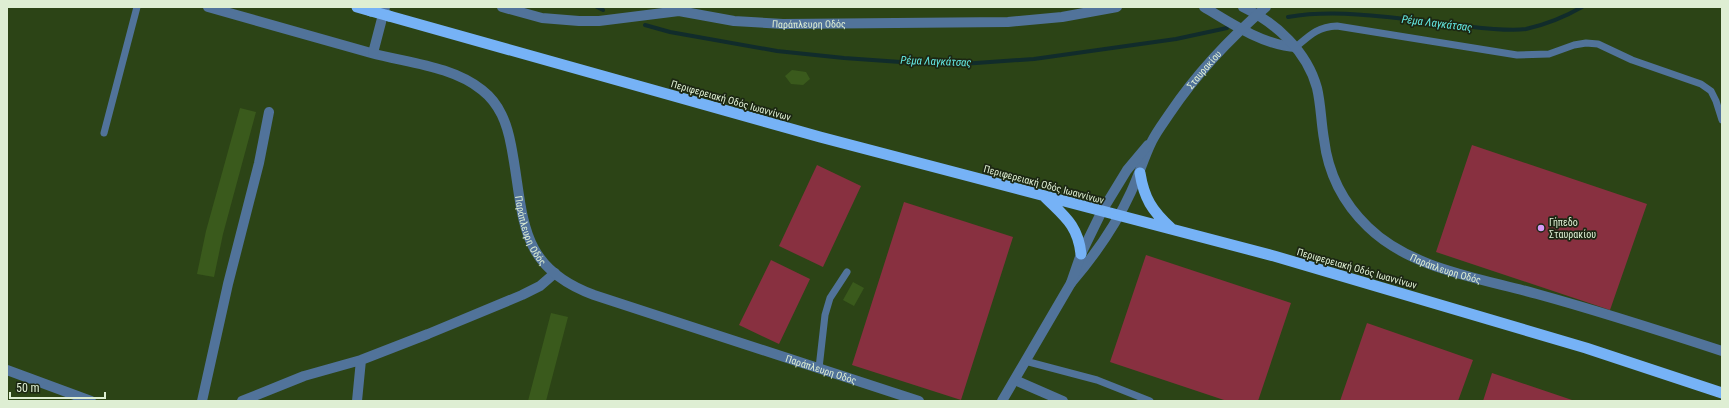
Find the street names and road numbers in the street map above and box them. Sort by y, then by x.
street label: Παράπλευρη Οδός [772,18,846,30]
street label: Σταυρακίου [1185,48,1224,91]
street label: Περιφερειακή Οδός Ιωαννίνων [669,78,793,124]
street label: Περιφερειακή Οδός Ιωαννίνων [982,163,1106,207]
street label: Παράπλευρη Οδός [513,195,548,268]
street label: Περιφερειακή Οδός Ιωαννίνων [1295,246,1419,292]
street label: Παράπλευρη Οδός [1408,252,1482,287]
street label: Παράπλευρη Οδός [784,353,858,387]

